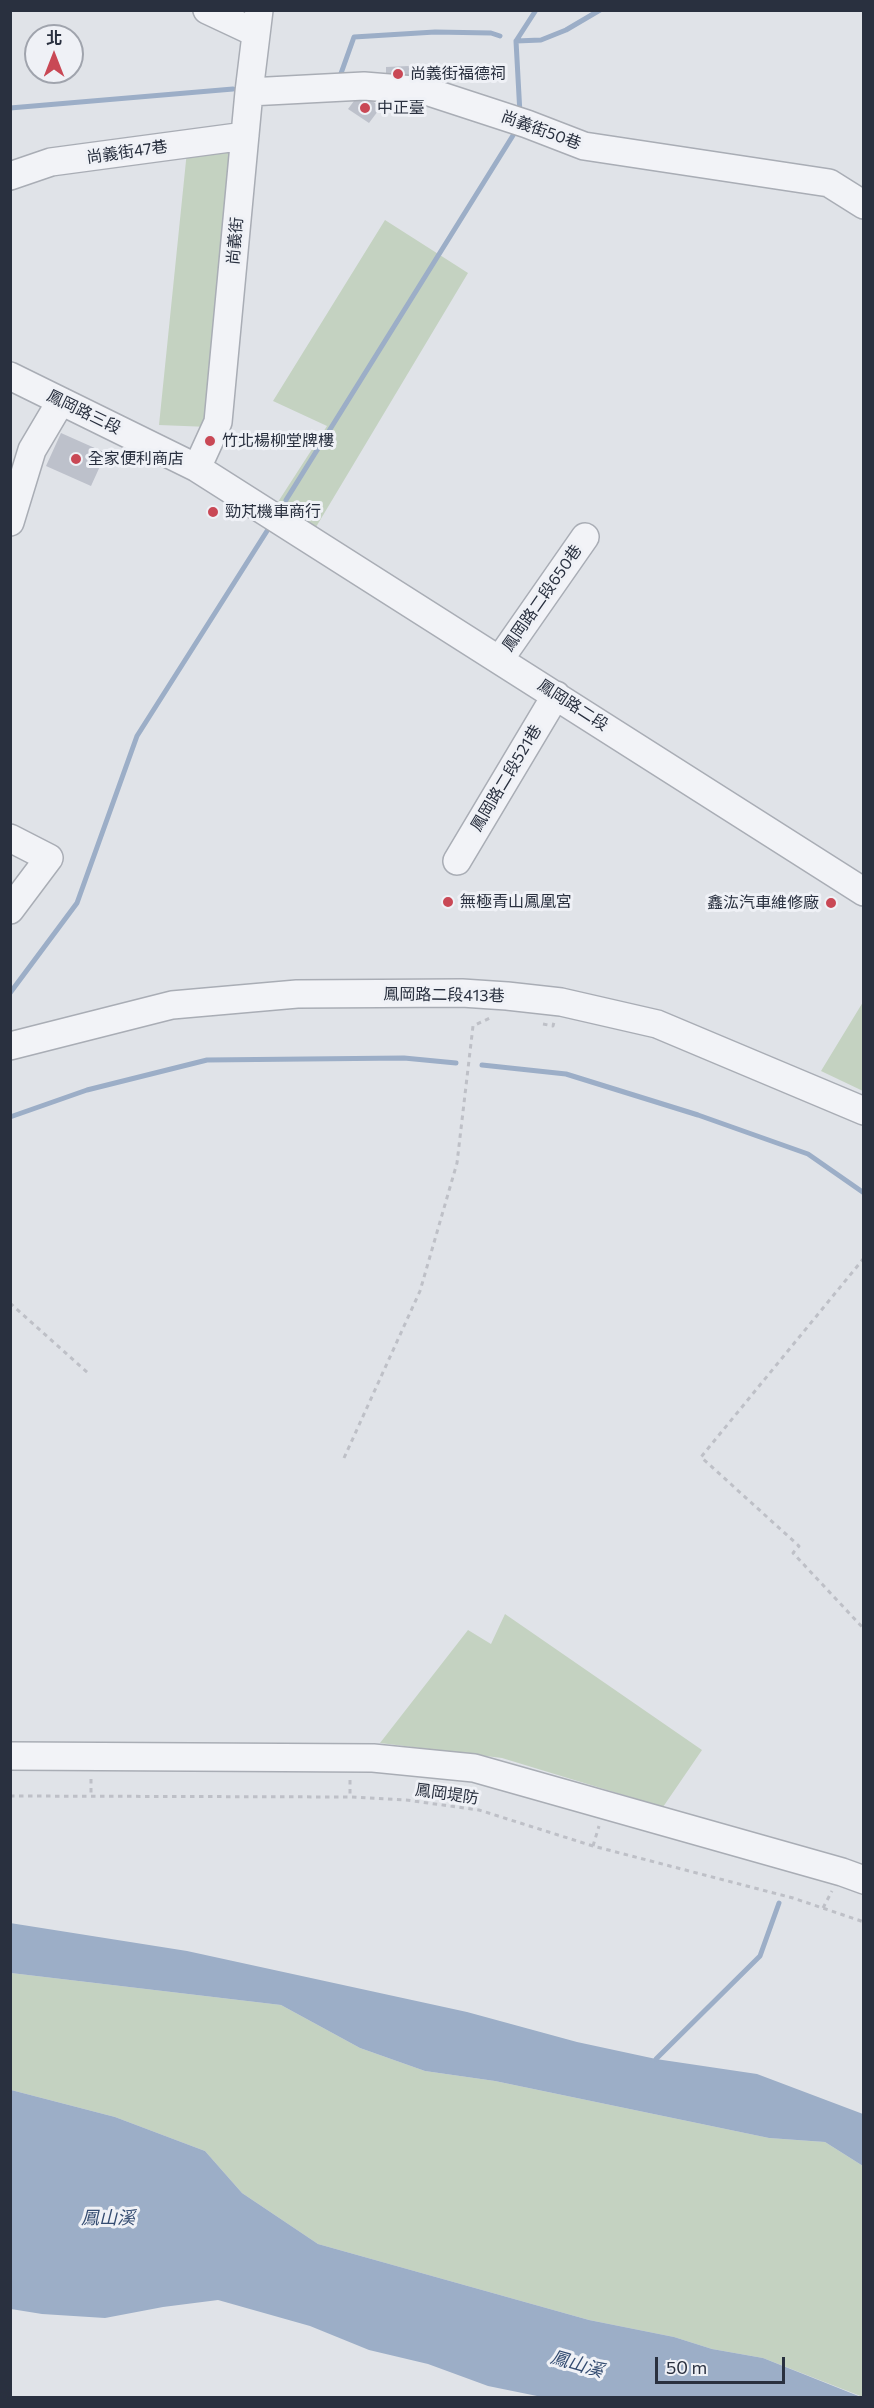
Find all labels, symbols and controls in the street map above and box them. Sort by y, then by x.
north arrow [24,24,84,84]
text: 北 [46,28,62,47]
place label: 尚義街福德祠 [410,64,506,84]
marker: 尚義街福德祠 [391,67,405,81]
place label: 中正臺 [377,98,425,118]
marker: 中正臺 [358,101,372,115]
street label: 尚義街50巷 [498,107,584,153]
street label: 尚義街47巷 [85,137,169,167]
street label: 尚義街 [223,216,247,266]
street label: 鳳岡路三段 [44,386,124,438]
place label: 竹北楊柳堂牌樓 [222,431,334,451]
marker: 竹北楊柳堂牌樓 [203,434,217,448]
place label: 全家便利商店 [88,449,184,469]
marker: 全家便利商店 [69,452,83,466]
place label: 勁芃機車商行 [225,502,321,522]
marker: 勁芃機車商行 [206,505,220,519]
street label: 鳳岡路二段650巷 [498,541,586,655]
street label: 鳳岡路二段 [534,675,612,735]
street label: 鳳岡路二段521巷 [467,721,545,835]
place label: 無極青山鳳凰宮 [460,892,572,912]
place label: 鑫汯汽車維修廠 [707,893,819,913]
marker: 無極青山鳳凰宮 [441,895,455,909]
marker: 鑫汯汽車維修廠 [824,896,838,910]
street label: 鳳岡路二段413巷 [383,984,505,1006]
street label: 鳳岡堤防 [414,1780,480,1808]
water label: 鳳山溪 [81,2207,135,2229]
scale bar [658,2345,788,2383]
water label: 鳳山溪 [548,2346,606,2382]
text: 50 m [666,2356,707,2378]

